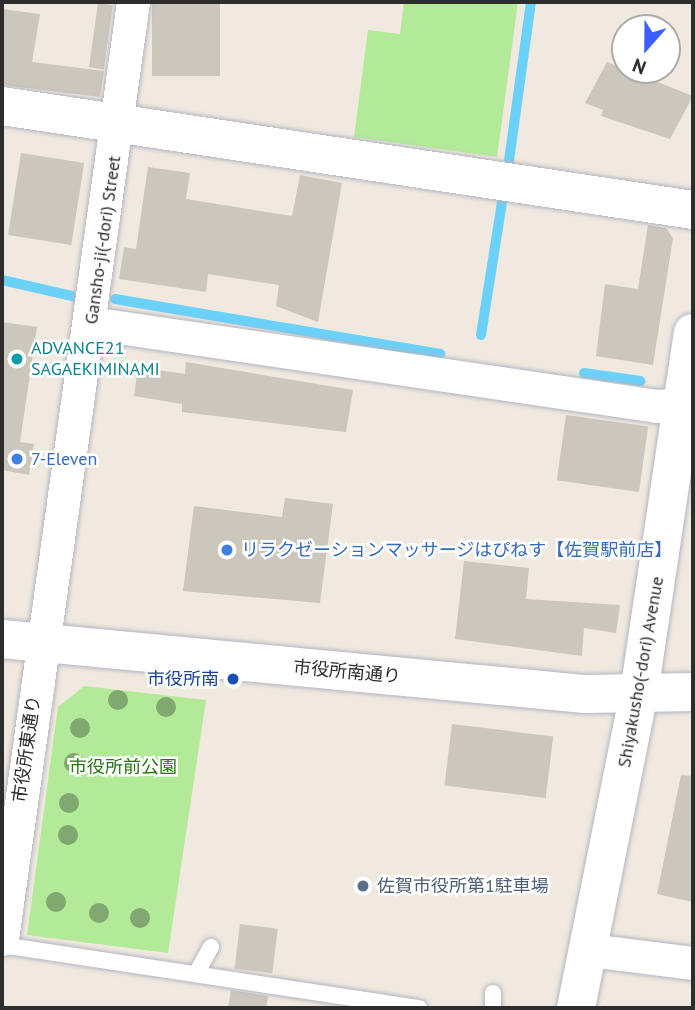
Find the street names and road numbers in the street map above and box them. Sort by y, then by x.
street label: Gansho-ji(-dori) Street [80,154,126,326]
street label: Shiyakusho(-dori) Avenue [614,575,668,769]
street label: 市役所南通り [292,657,402,687]
street label: 市役所東通り [9,694,45,804]

